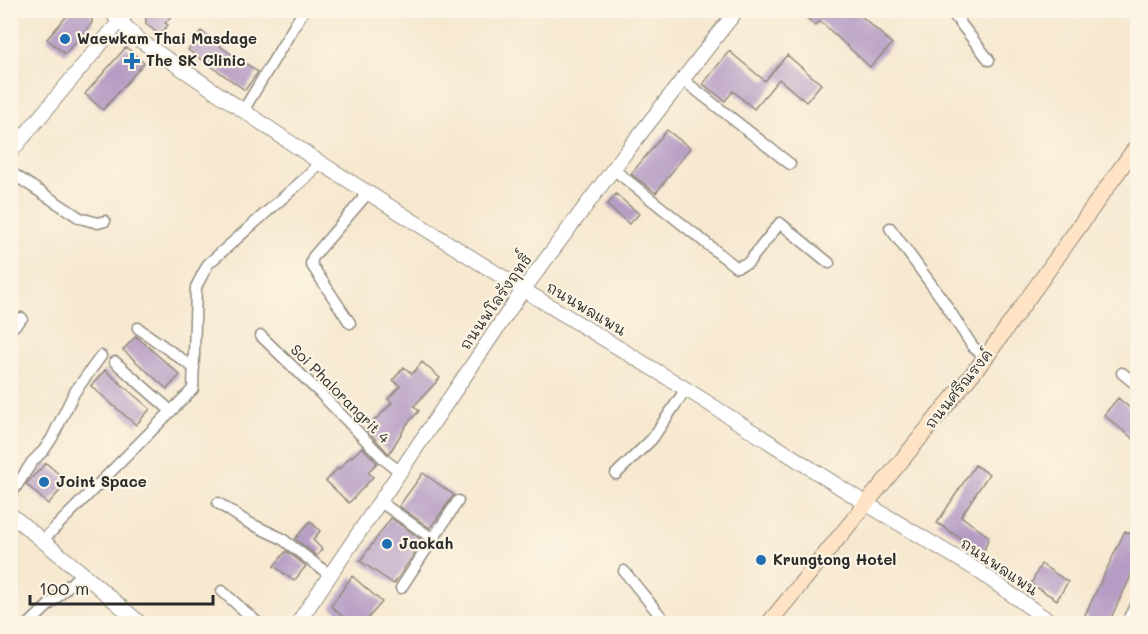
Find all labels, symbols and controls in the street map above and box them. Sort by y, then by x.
place label: Waewkam Thai Masdage [77,28,257,48]
marker: Waewkam Thai Masdage [58,32,72,46]
place label: The SK Clinic [146,50,246,70]
marker: The SK Clinic [123,52,141,70]
street label: ถนนพโลรังฤทธิ์ [451,247,537,354]
street label: ถนนพลแพน [543,276,630,340]
street label: Soi Phalorangrit 4 [287,339,395,447]
street label: ถนนศรีณรงค์ [920,344,997,432]
place label: Joint Space [56,471,147,491]
marker: Joint Space [37,475,51,489]
place label: Jaokah [399,533,453,553]
street label: ถนนพลแพน [957,533,1042,600]
marker: Jaokah [380,537,394,551]
place label: Krungtong Hotel [773,549,896,569]
marker: Krungtong Hotel [754,553,768,567]
scale bar [30,568,213,606]
text: 100 m [39,576,89,600]

